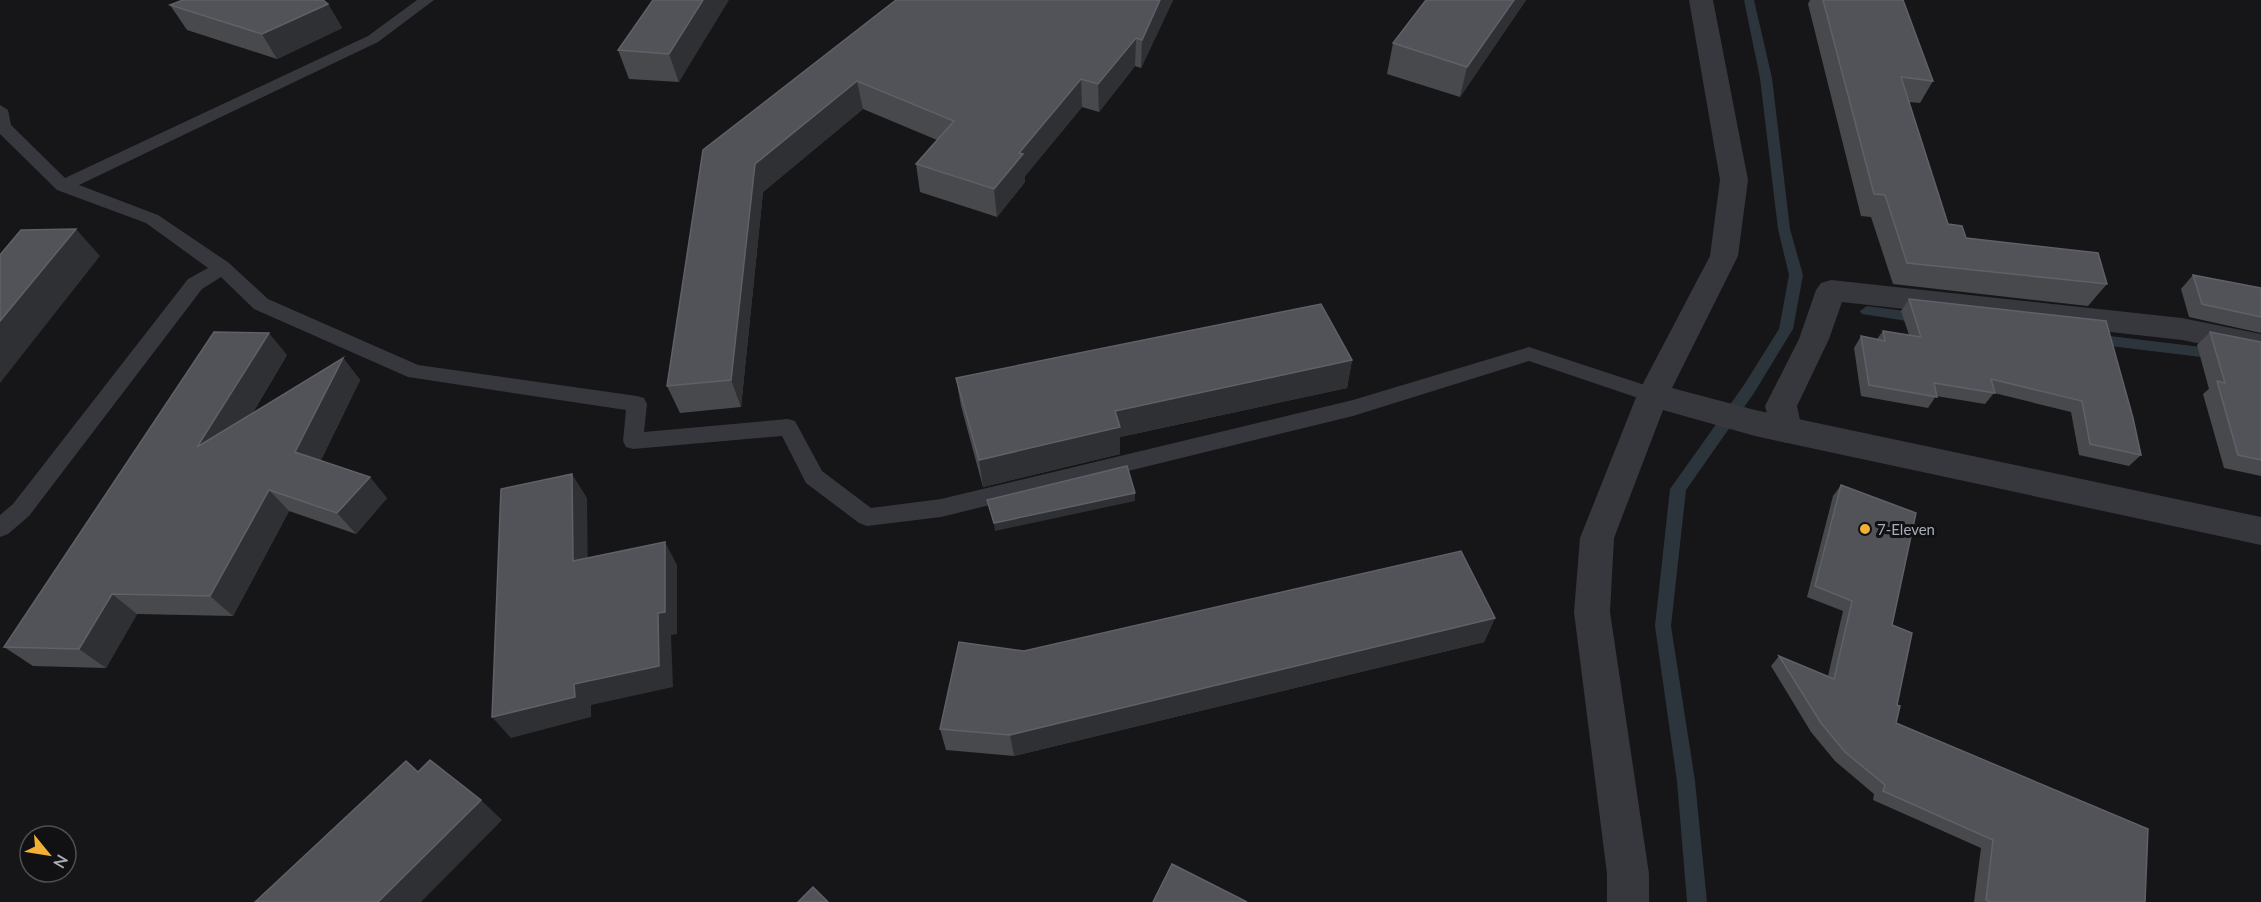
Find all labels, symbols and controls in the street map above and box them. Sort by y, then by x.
place label: 7-Eleven [1877,520,1935,538]
marker: 7-Eleven [1858,522,1872,536]
north arrow [18,824,78,884]
text: N [50,852,73,872]

